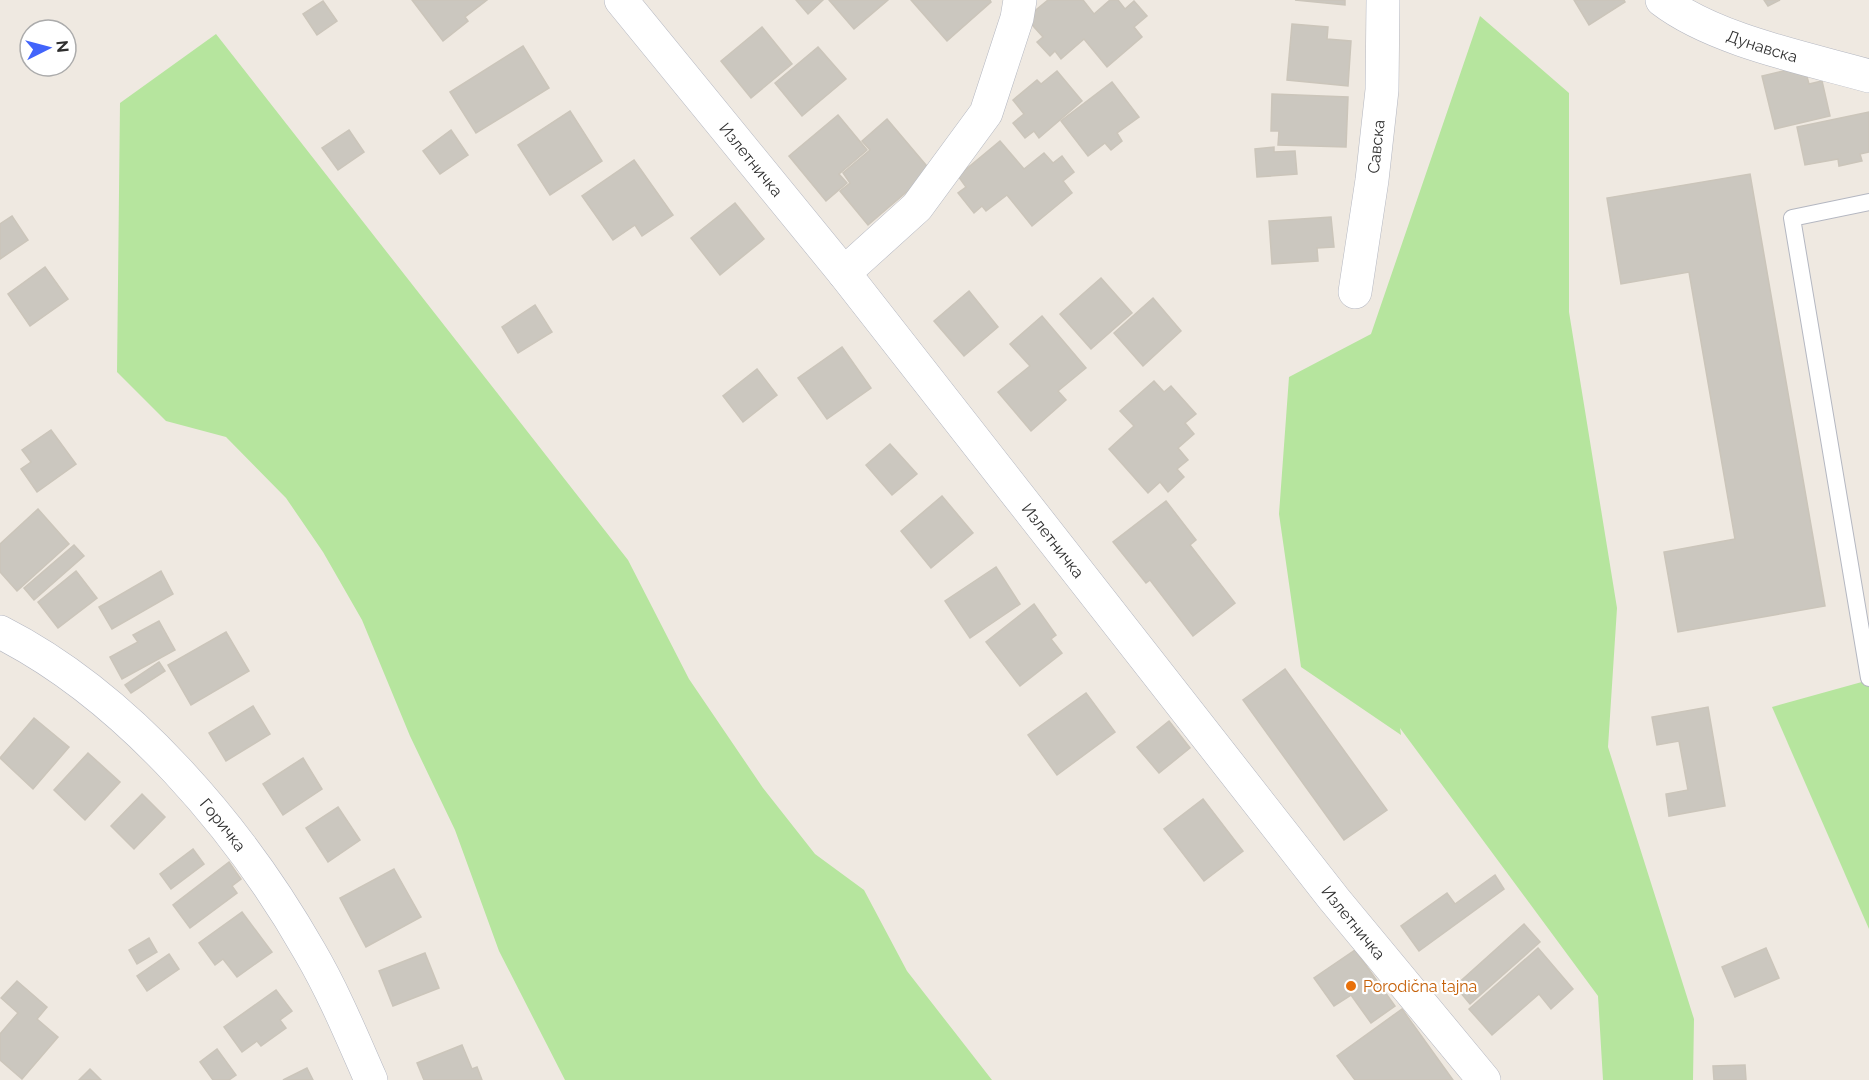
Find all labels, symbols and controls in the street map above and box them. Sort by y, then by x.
north arrow [18,18,78,78]
street label: Дунавска [1724,26,1800,67]
text: N [52,39,73,54]
street label: Излетничка [715,119,787,201]
street label: Савска [1364,119,1389,174]
street label: Излетничка [1018,499,1088,582]
street label: Горичка [196,794,250,855]
street label: Излетничка [1317,882,1389,963]
place label: Porodična tajna [1363,977,1477,996]
marker: Porodična tajna [1344,979,1358,993]

